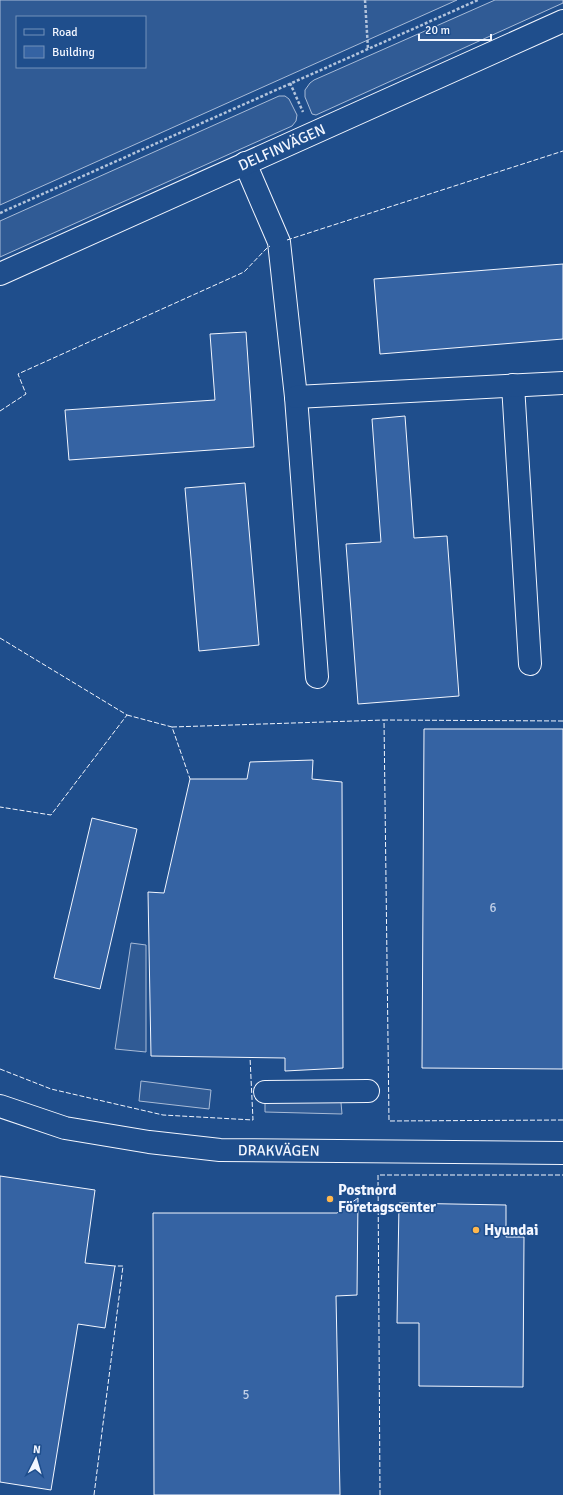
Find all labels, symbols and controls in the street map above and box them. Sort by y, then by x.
legend [16,16,146,68]
scale bar [419,16,491,42]
text: 20 m [425,23,450,38]
text: Road [52,25,78,40]
text: Building [52,45,95,60]
street label: DELFINVÄGEN [235,120,328,175]
house number: 6 [489,900,497,916]
street label: DRAKVÄGEN [238,1141,320,1160]
place label: Postnord Företagscenter [338,1181,436,1216]
marker: Postnord Företagscenter [325,1194,335,1204]
place label: Hyundai [484,1221,539,1239]
marker: Hyundai [471,1225,481,1235]
house number: 5 [242,1387,250,1403]
north arrow [16,1439,56,1479]
text: N [32,1443,41,1456]

